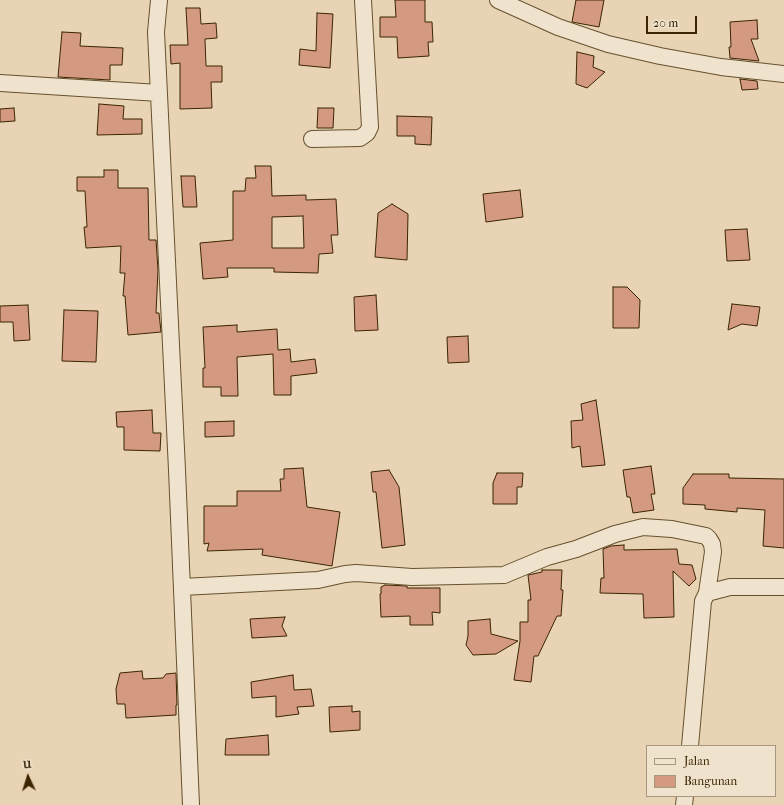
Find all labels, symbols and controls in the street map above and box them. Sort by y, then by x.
scale bar [648,8,699,34]
text: 20 m [653,16,678,30]
legend [646,745,776,797]
text: Jalan [684,754,710,768]
north arrow [8,757,48,797]
text: U [22,758,32,771]
text: Bangunan [684,774,737,788]

